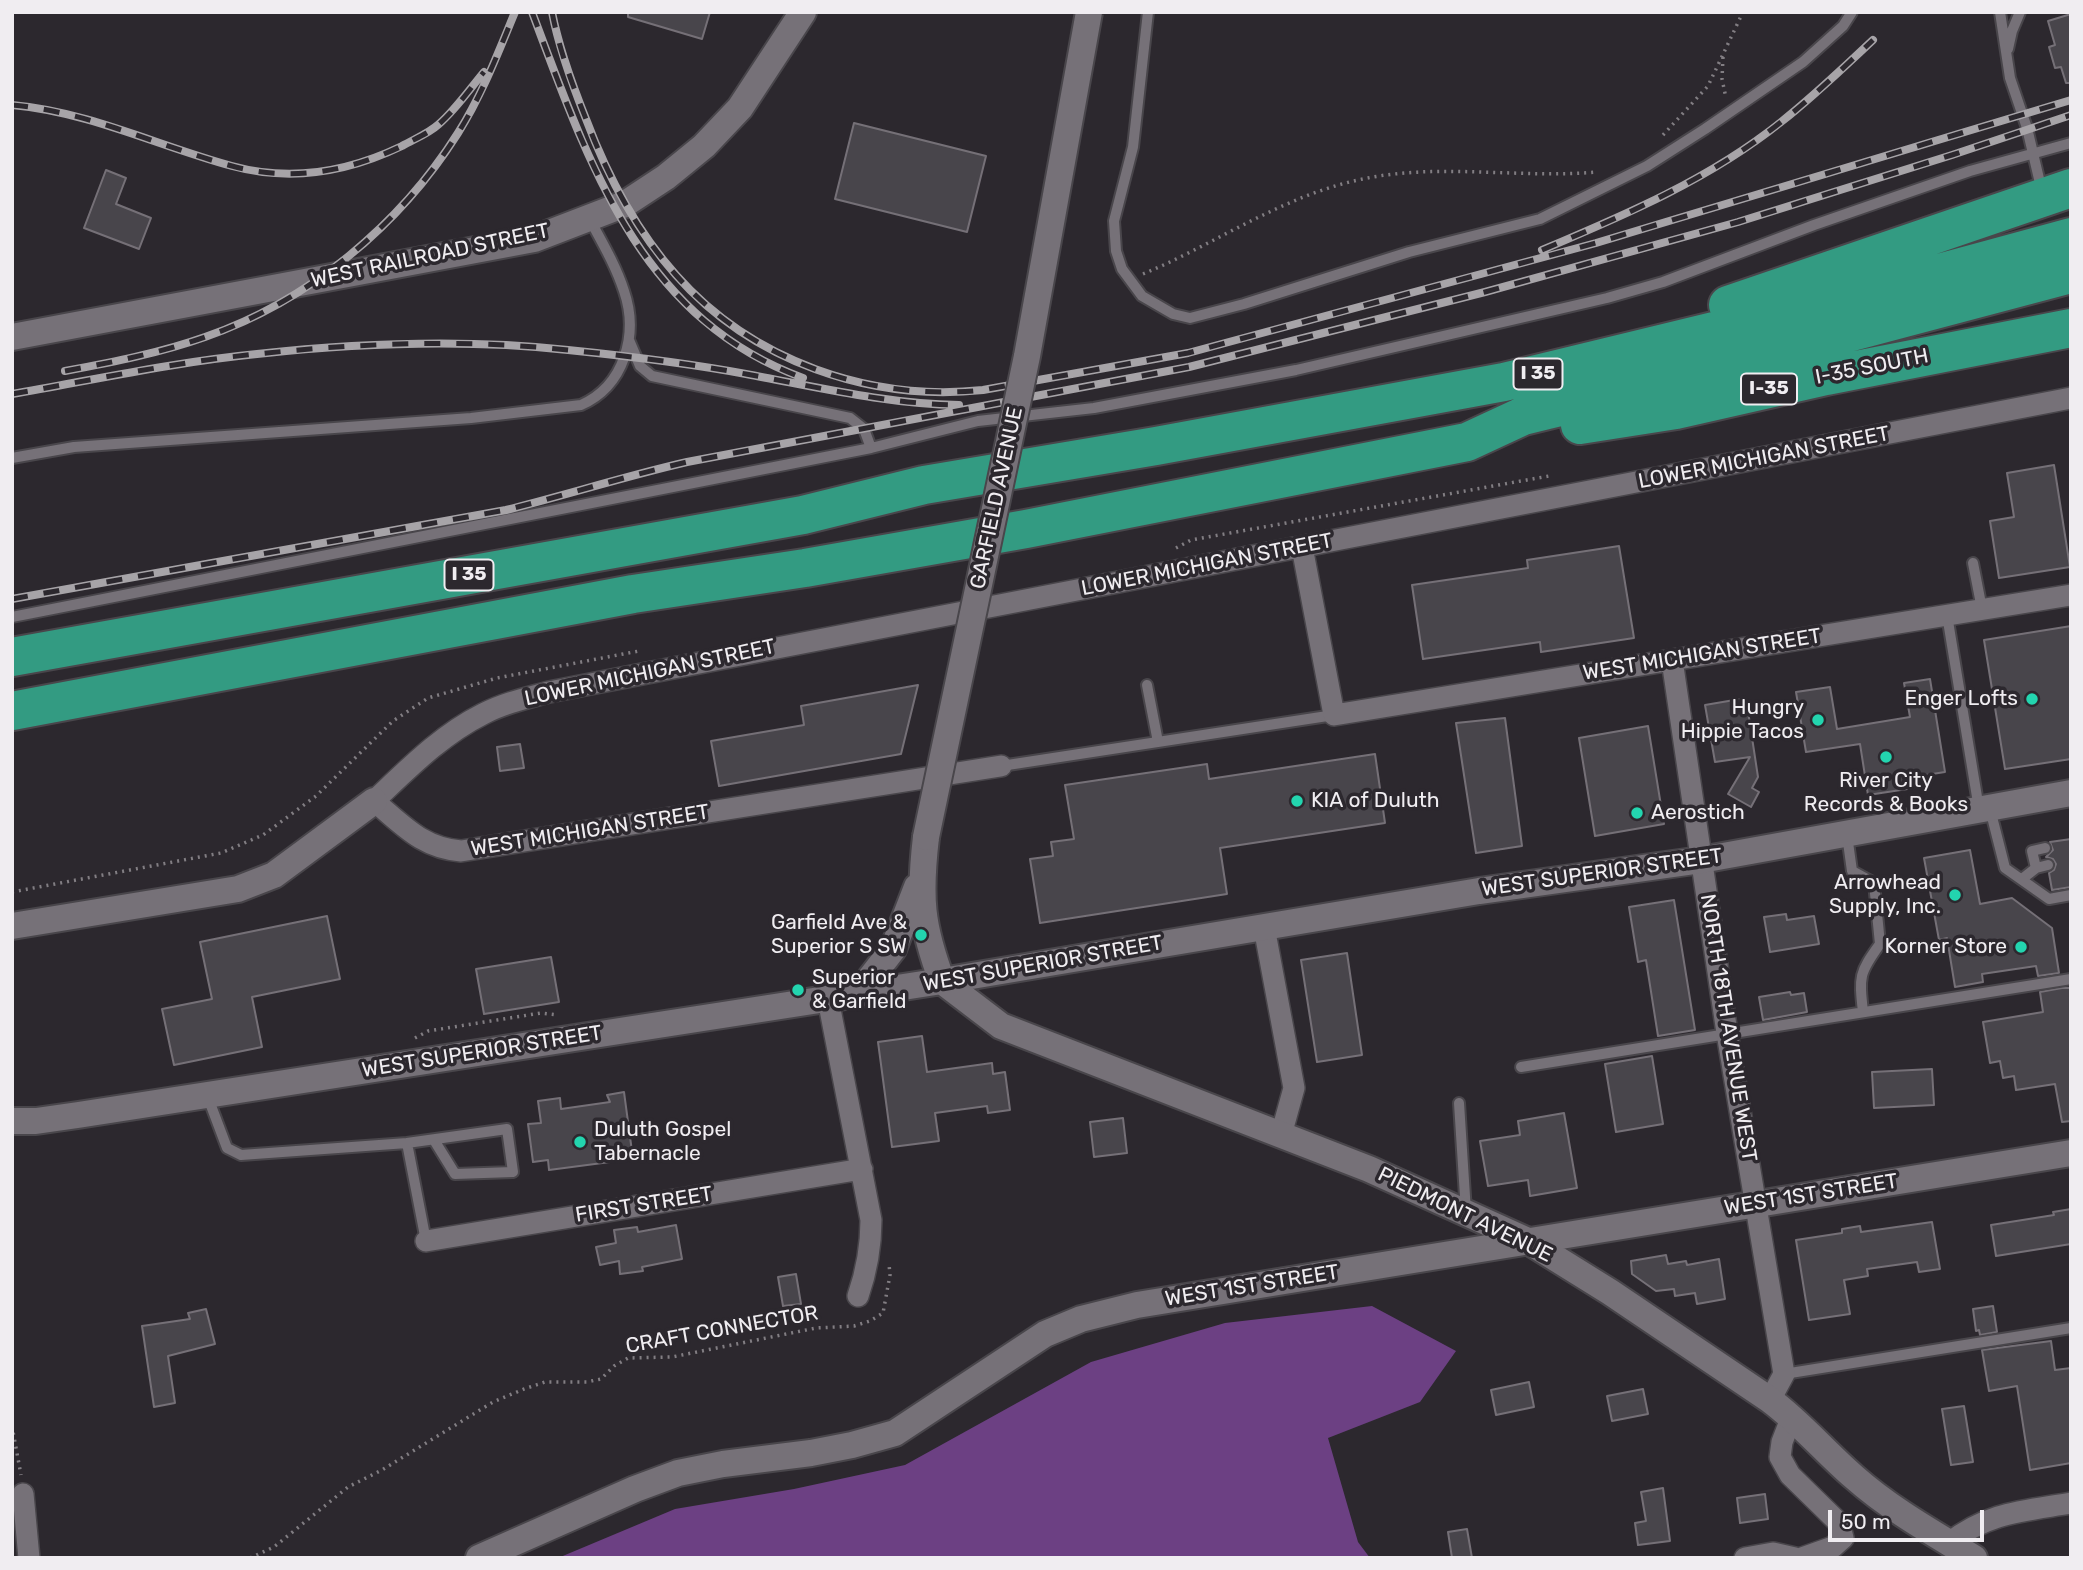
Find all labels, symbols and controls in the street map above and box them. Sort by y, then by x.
street label: WEST RAILROAD STREET [309,218,551,294]
street label: I-35 SOUTH [1813,344,1931,390]
road number: I 35 [1514,358,1562,390]
road number: I-35 [1741,374,1797,404]
street label: GARFIELD AVENUE [965,405,1029,591]
street label: LOWER MICHIGAN STREET [1636,421,1892,495]
street label: LOWER MICHIGAN STREET [1079,528,1335,602]
road number: I 35 [444,560,494,590]
street label: WEST MICHIGAN STREET [1581,624,1823,686]
street label: LOWER MICHIGAN STREET [522,634,778,712]
place label: Enger Lofts [1905,686,2018,712]
marker: Enger Lofts [2024,691,2040,707]
place label: Hungry Hippie Tacos [1681,695,1804,745]
marker: Hungry Hippie Tacos [1810,712,1826,728]
marker: River City Records & Books [1878,749,1894,765]
place label: River City Records & Books [1804,768,1968,818]
place label: KIA of Duluth [1311,788,1440,814]
marker: KIA of Duluth [1289,793,1305,809]
street label: WEST MICHIGAN STREET [469,800,711,862]
place label: Aerostich [1651,800,1745,826]
marker: Aerostich [1629,805,1645,821]
street label: WEST SUPERIOR STREET [1480,844,1724,902]
place label: Arrowhead Supply, Inc. [1829,870,1941,920]
marker: Arrowhead Supply, Inc. [1947,887,1963,903]
street label: NORTH 18TH AVENUE WEST [1694,892,1762,1164]
place label: Garfield Ave & Superior S SW [771,910,907,960]
marker: Garfield Ave & Superior S SW [913,927,929,943]
street label: WEST SUPERIOR STREET [921,931,1165,997]
place label: Korner Store [1884,934,2007,960]
marker: Korner Store [2013,939,2029,955]
place label: Superior & Garfield [812,965,906,1015]
marker: Superior & Garfield [790,982,806,998]
street label: WEST SUPERIOR STREET [360,1021,604,1083]
place label: Duluth Gospel Tabernacle [594,1117,731,1167]
marker: Duluth Gospel Tabernacle [572,1134,588,1150]
street label: PIEDMONT AVENUE [1374,1162,1556,1268]
street label: WEST 1ST STREET [1722,1169,1900,1221]
street label: FIRST STREET [574,1182,714,1228]
street label: WEST 1ST STREET [1163,1260,1341,1312]
street label: CRAFT CONNECTOR [624,1301,820,1359]
scale bar [1831,1496,1987,1540]
text: 50 m [1841,1509,1891,1534]

